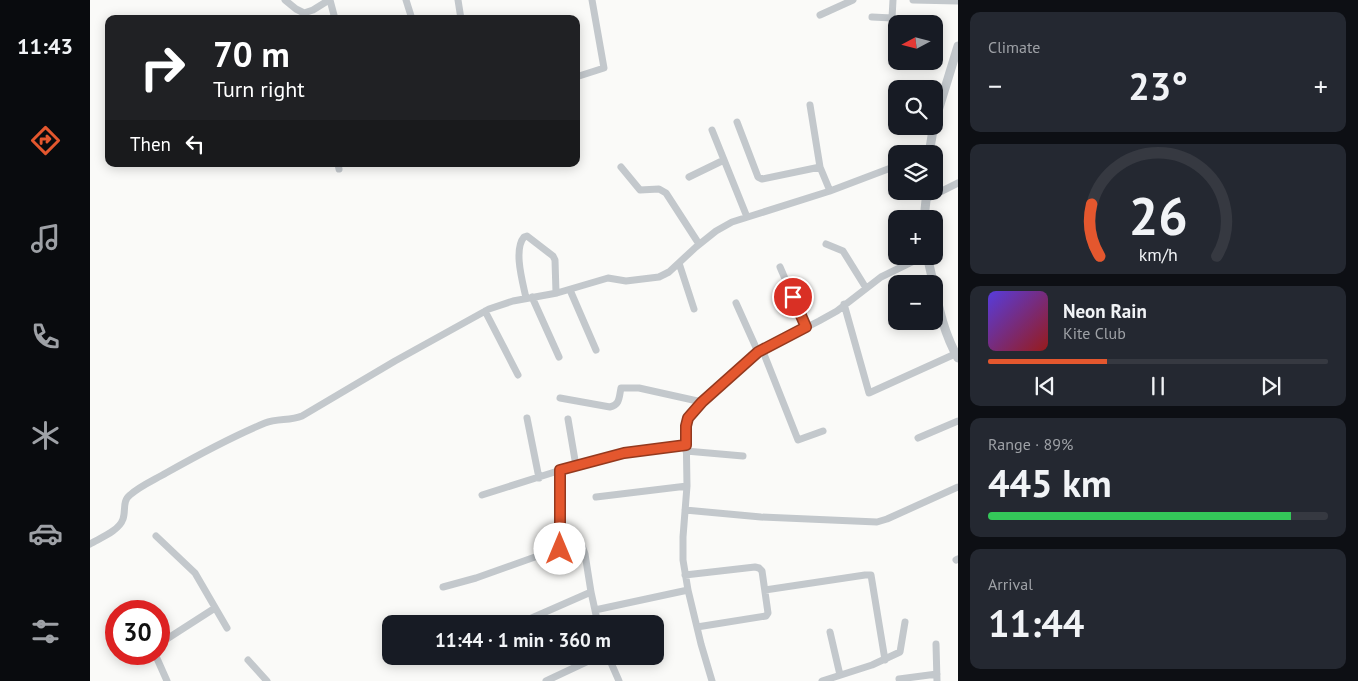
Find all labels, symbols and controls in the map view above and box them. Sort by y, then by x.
north arrow [888,15,942,70]
map controls [888,15,943,330]
text: 70 m [213,31,290,77]
text: 11:43 [17,32,73,60]
icon: right [130,35,195,100]
text: Climate [988,37,1040,57]
text: 23° [1128,61,1188,110]
text: − [988,67,1002,104]
text: + [1314,67,1328,104]
text: Turn right [213,75,305,103]
button: search [888,80,943,135]
icon: directions [28,123,63,158]
icon: left [181,130,209,158]
text: Then [130,132,171,156]
button: layers [888,145,943,200]
text: 26 [1129,182,1187,249]
button: + [888,210,943,265]
icon: music [28,221,63,256]
text: km/h [1138,243,1178,266]
button: − [888,275,943,330]
pin [772,276,814,318]
icon: arrive [779,283,807,311]
text: Neon Rain [1063,299,1147,323]
icon: phone [28,319,63,354]
text: Kite Club [1063,323,1126,343]
icon: previous [1031,372,1059,400]
icon: pause [1144,372,1172,400]
icon: next [1257,372,1285,400]
icon: climate [28,418,63,453]
text: Range · 89% [988,434,1073,454]
text: 445 km [988,458,1112,507]
icon: car [28,516,63,551]
position arrow [533,522,585,574]
text: Arrival [988,574,1033,594]
text: 11:44 [988,598,1084,647]
speed limit sign: 30 [105,600,170,665]
icon: filters [28,614,63,649]
text: 11:44 · 1 min · 360 m [435,628,611,652]

